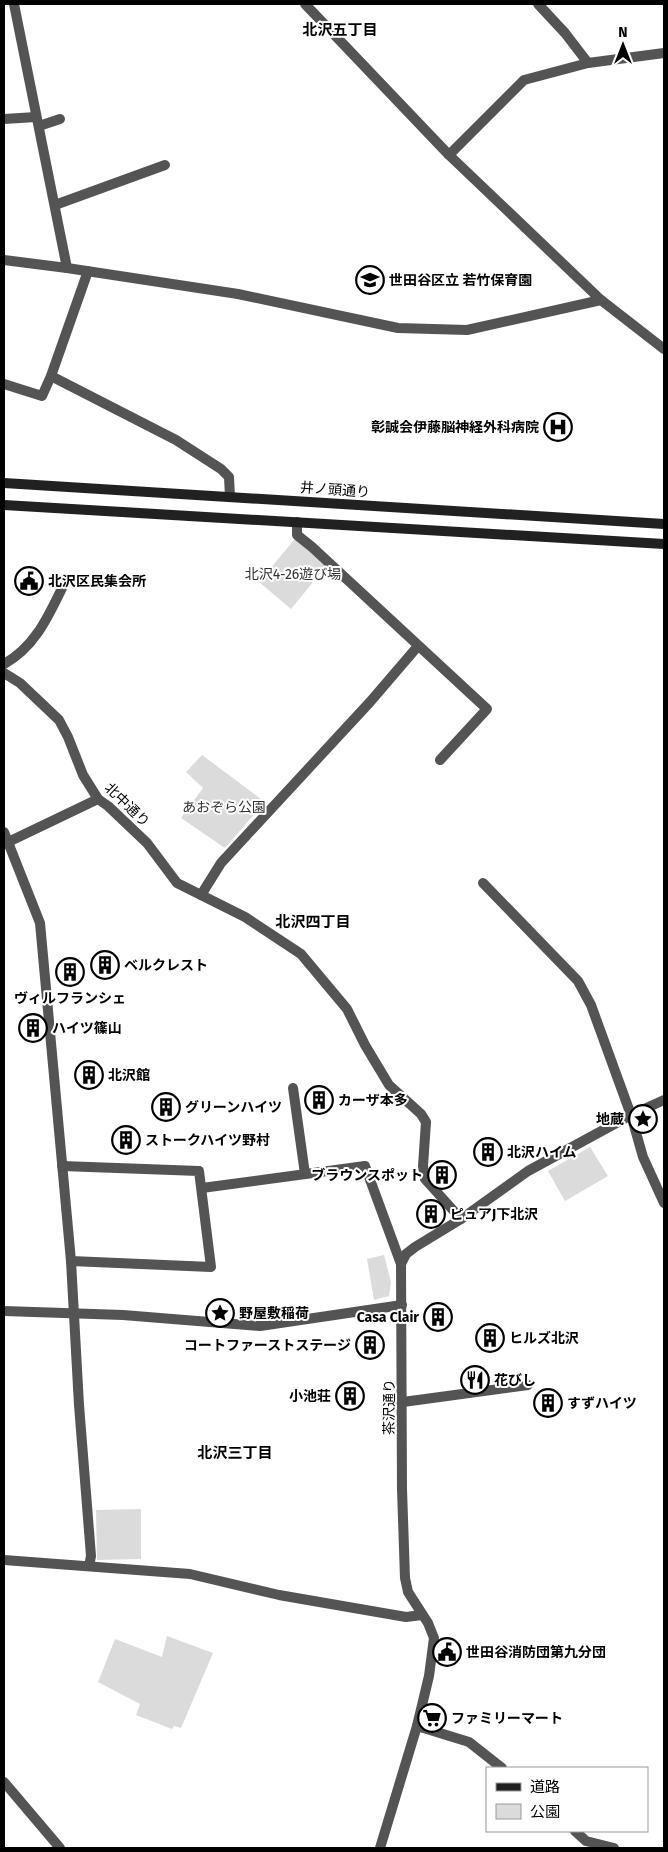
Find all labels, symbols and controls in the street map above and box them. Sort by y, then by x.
north arrow [598,20,648,70]
district label: 北沢五丁目 [302,21,378,39]
text: N [618,24,628,41]
school or university icon: 世田谷区立 若竹保育園 [355,265,385,295]
place label: 世田谷区立 若竹保育園 [389,272,532,289]
hospital icon: 彰誠会伊藤脳神経外科病院 [543,412,573,442]
place label: 彰誠会伊藤脳神経外科病院 [371,419,539,436]
street label: 井ノ頭通り [299,479,371,501]
public building icon: 北沢区民集会所 [14,566,44,596]
park label: 北沢4-26遊び場 [245,566,341,583]
place label: 北沢区民集会所 [48,573,146,590]
street label: 北中通り [101,779,153,831]
park label: あおぞら公園 [182,799,266,816]
district label: 北沢四丁目 [275,913,351,931]
building icon: ベルクレスト [90,950,120,980]
building icon: ヴィルフランシェ [55,957,85,987]
place label: ベルクレスト [124,957,208,974]
place label: ヴィルフランシェ [14,990,126,1007]
building icon: ハイツ篠山 [18,1013,48,1043]
place label: ハイツ篠山 [52,1020,122,1037]
building icon: 北沢館 [74,1060,104,1090]
place label: 北沢館 [108,1067,150,1084]
building icon: カーザ本多 [304,1085,334,1115]
building icon: グリーンハイツ [151,1092,181,1122]
place label: カーザ本多 [338,1092,408,1109]
place label: グリーンハイツ [185,1099,282,1116]
place icon: 地蔵 [628,1104,658,1134]
place label: 地蔵 [596,1111,624,1128]
building icon: ストークハイツ野村 [111,1125,141,1155]
place label: ストークハイツ野村 [145,1132,270,1149]
building icon: 北沢ハイム [473,1137,503,1167]
place label: 北沢ハイム [507,1144,576,1161]
building icon: ブラウンスポット [427,1160,457,1190]
place label: ブラウンスポット [311,1167,423,1184]
building icon: ピュアJ下北沢 [416,1199,446,1229]
place label: ピュアJ下北沢 [450,1206,538,1223]
place icon: 野屋敷稲荷 [205,1298,235,1328]
building icon: Casa Clair [423,1302,453,1332]
place label: 野屋敷稲荷 [239,1305,309,1322]
place label: Casa Clair [357,1309,419,1326]
building icon: ヒルズ北沢 [475,1323,505,1353]
building icon: コートファーストステージ [355,1330,385,1360]
place label: ヒルズ北沢 [509,1330,579,1347]
place label: コートファーストステージ [184,1337,351,1354]
restaurant icon: 花びし [460,1365,490,1395]
place label: 花びし [494,1372,536,1389]
street label: 茶沢通り [381,1379,398,1435]
building icon: 小池荘 [335,1381,365,1411]
place label: 小池荘 [289,1388,331,1405]
building icon: すずハイツ [533,1388,563,1418]
place label: すずハイツ [567,1395,637,1412]
district label: 北沢三丁目 [197,1444,273,1462]
public building icon: 世田谷消防団第九分団 [432,1637,462,1667]
place label: 世田谷消防団第九分団 [466,1644,606,1661]
supermarket icon: ファミリーマート [417,1703,447,1733]
place label: ファミリーマート [451,1710,563,1727]
legend [486,1767,648,1832]
text: 道路 [530,1778,560,1796]
text: 公園 [530,1803,560,1821]

